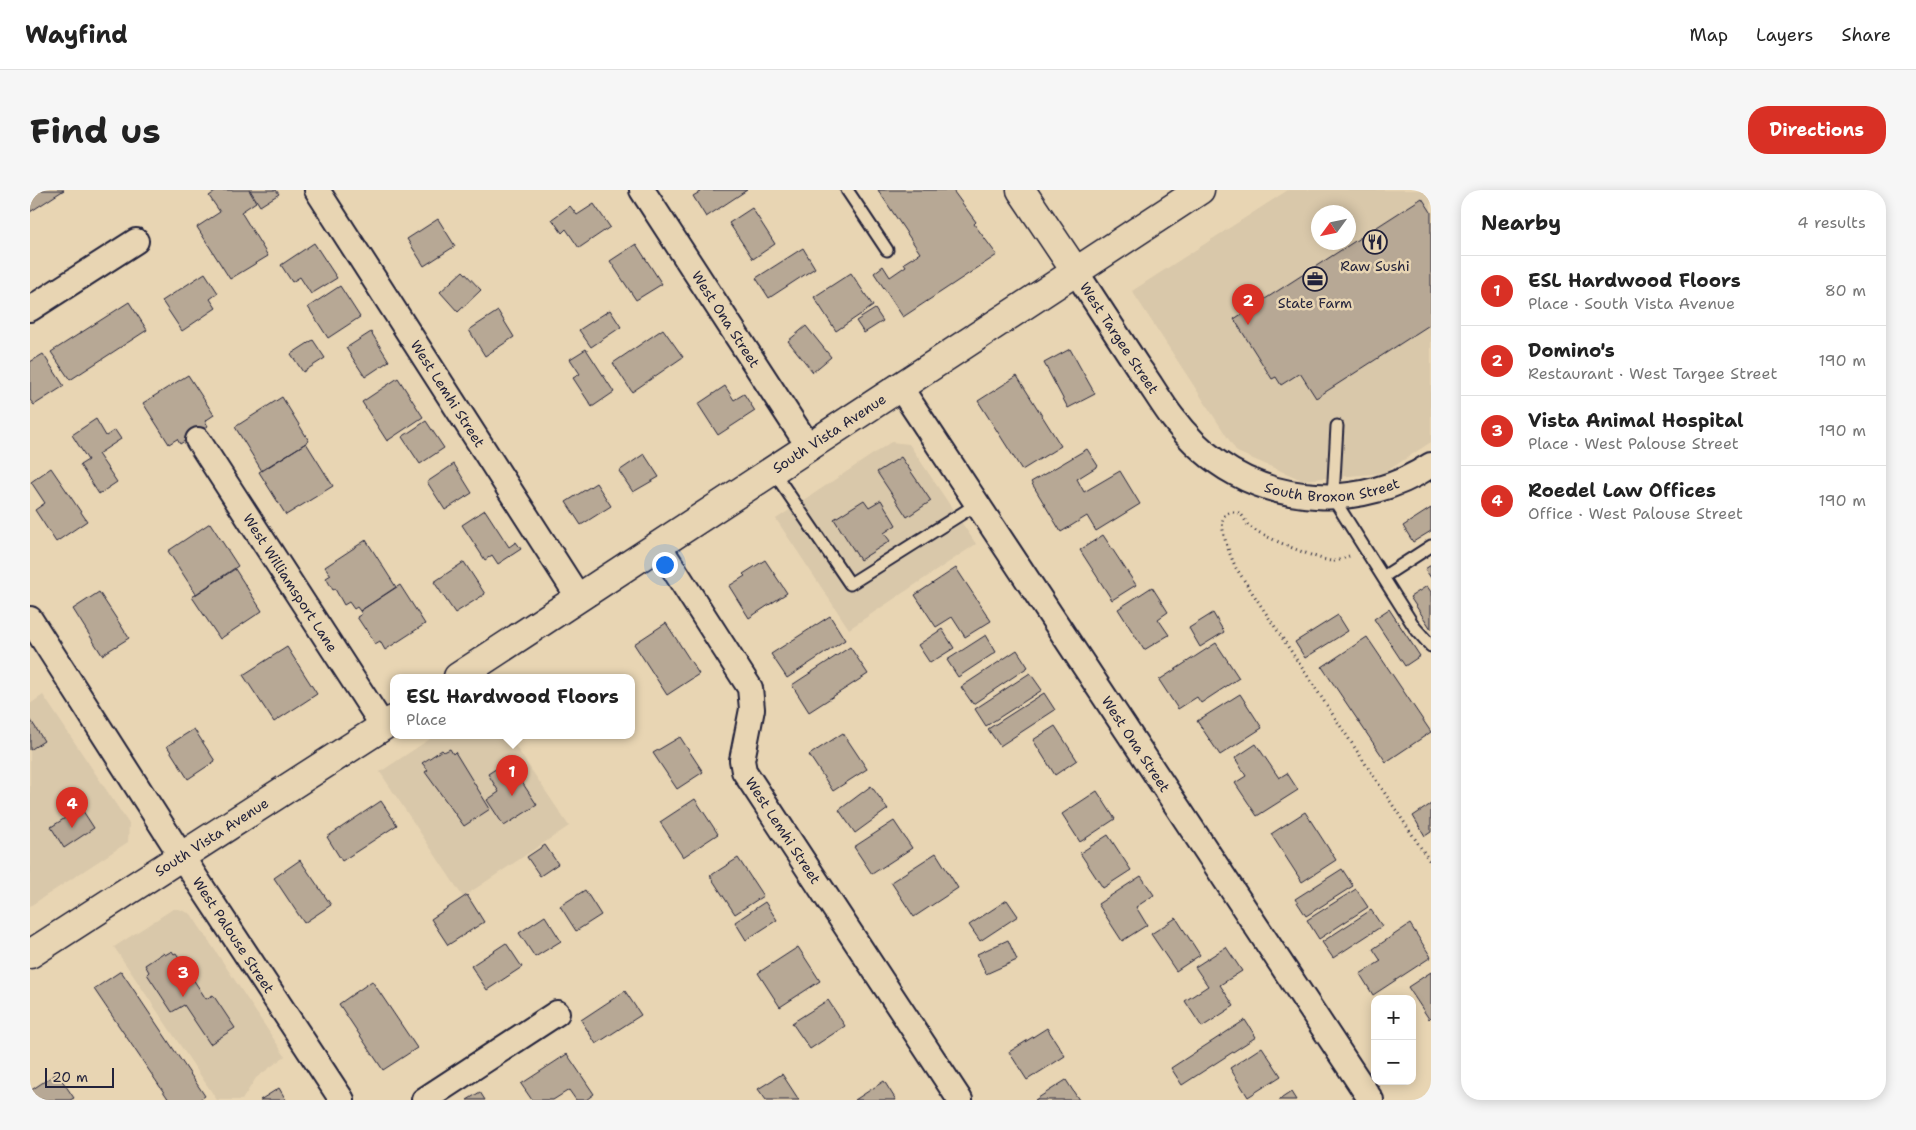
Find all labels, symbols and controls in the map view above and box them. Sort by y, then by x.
text: Wayfind [25,19,128,51]
text: Map [1690,23,1728,47]
text: Layers [1756,23,1813,47]
text: Share [1841,23,1891,47]
button: Directions [1748,106,1886,154]
text: Find us [30,107,161,154]
north arrow [1311,205,1356,250]
text: Nearby [1481,209,1561,237]
text: 4 results [1797,212,1866,233]
restaurant icon: Raw Sushi [1362,229,1388,255]
place label: Raw Sushi [1340,257,1410,275]
office icon: State Farm [1302,266,1328,292]
street label: West Ona Street [688,267,764,371]
text: ESL Hardwood Floors [1528,268,1741,293]
street label: West Targee Street [1076,279,1163,397]
text: 1 [1493,280,1501,301]
text: 80 m [1825,280,1866,301]
pin: 2 [1232,284,1264,325]
text: Place · South Vista Avenue [1528,293,1735,314]
place label: State Farm [1278,294,1352,312]
street label: West Lemhi Street [407,337,489,451]
text: Domino's [1528,338,1615,363]
text: 2 [1491,350,1503,371]
text: 190 m [1819,350,1866,371]
text: Restaurant · West Targee Street [1528,363,1777,384]
street label: South Vista Avenue [769,390,889,477]
text: Vista Animal Hospital [1528,408,1744,433]
text: 3 [1491,420,1503,441]
text: 190 m [1819,420,1866,441]
text: Place · West Palouse Street [1528,433,1739,454]
street label: South Broxon Street [1262,474,1402,505]
text: Roedel Law Offices [1528,478,1716,503]
text: 4 [1491,490,1503,511]
text: 190 m [1819,490,1866,511]
text: Office · West Palouse Street [1528,503,1743,524]
street label: West Williamsport Lane [239,510,342,655]
your location [652,552,678,578]
popup [390,674,635,739]
text: ESL Hardwood Floors [406,684,619,709]
street label: West Ona Street [1098,693,1174,796]
text: Place [406,709,447,730]
pin: 1 [496,755,528,796]
street label: West Lemhi Street [741,774,825,887]
pin: 4 [56,787,88,828]
street label: South Vista Avenue [151,794,272,880]
street label: West Palouse Street [189,874,278,997]
pin: 3 [167,956,199,997]
map controls [1371,995,1416,1085]
button: + [1371,995,1416,1040]
button: − [1371,1040,1416,1085]
scale bar [45,1065,114,1088]
text: 20 m [52,1068,88,1086]

